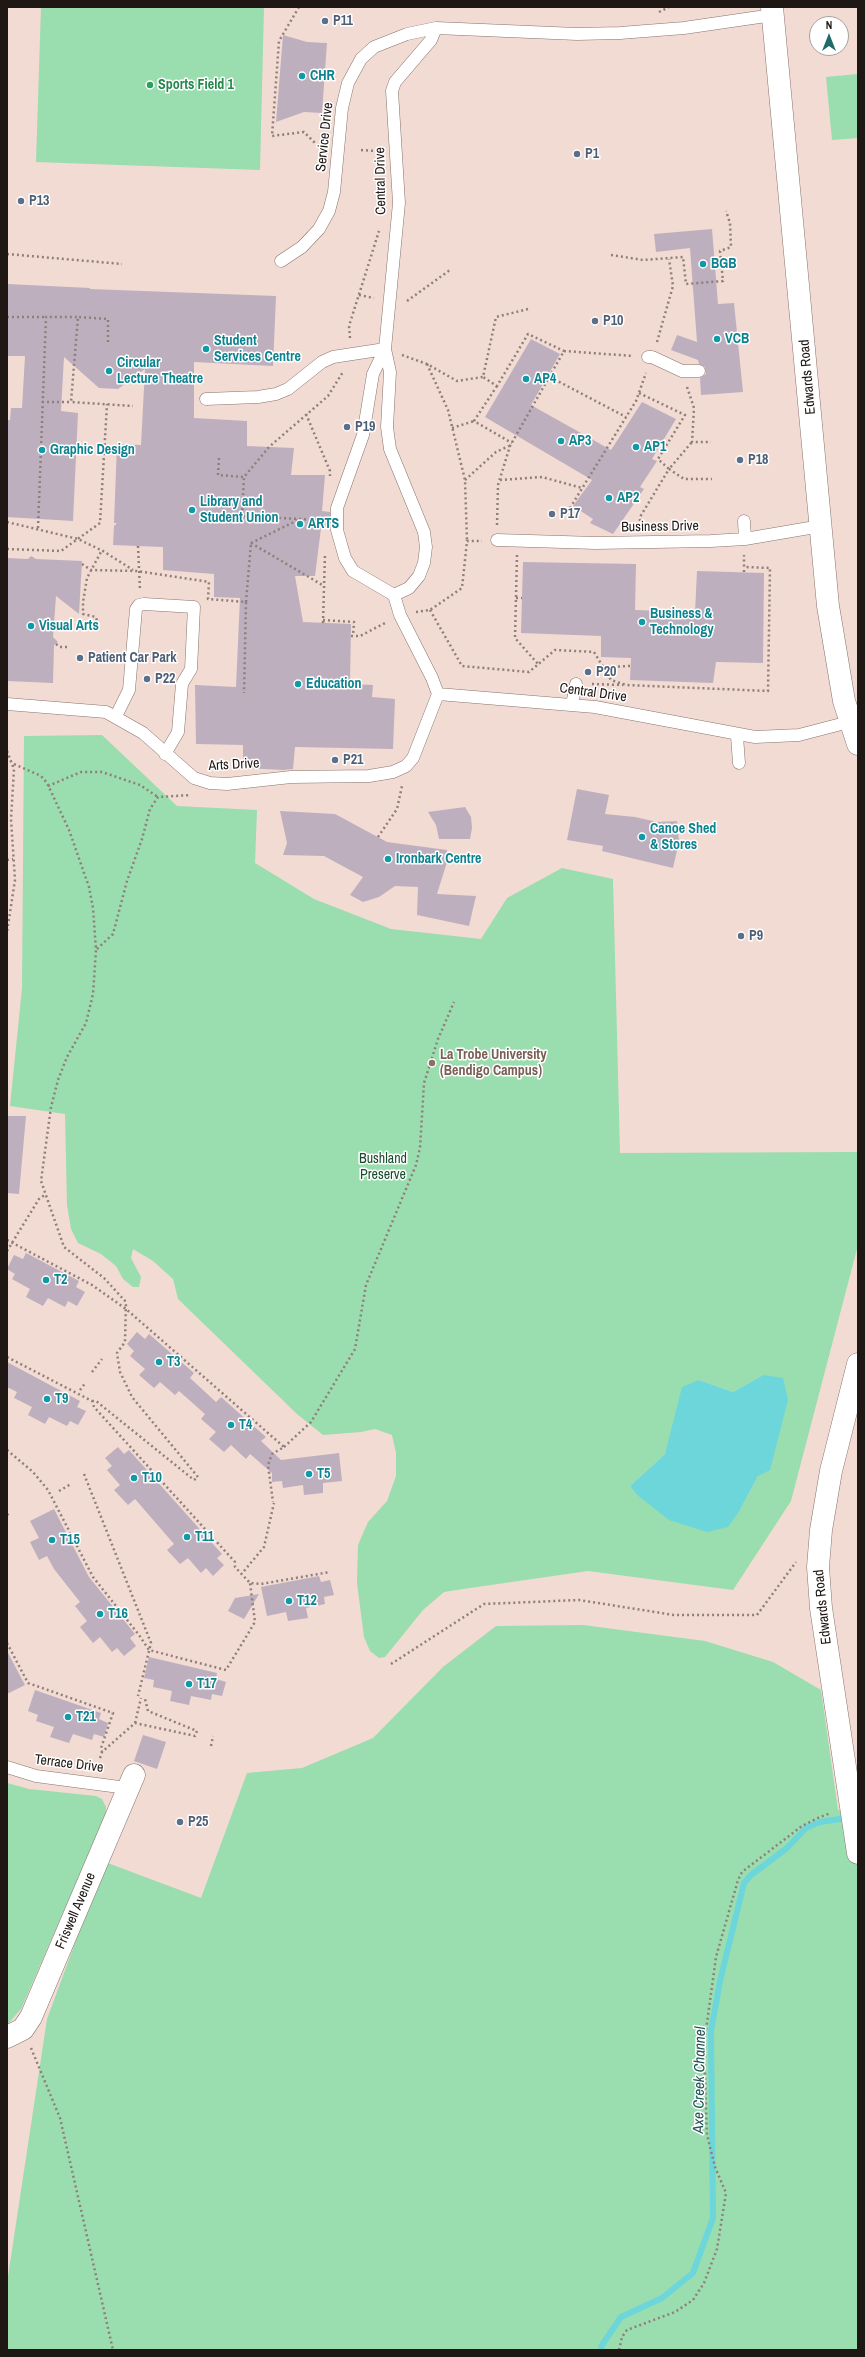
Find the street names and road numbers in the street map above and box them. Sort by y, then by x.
street label: Service Drive [313,102,337,172]
street label: Central Drive [372,147,390,215]
street label: Edwards Road [796,339,820,415]
street label: Business Drive [621,518,699,536]
street label: Central Drive [558,680,628,706]
street label: Arts Drive [208,755,260,775]
street label: Edwards Road [811,1569,835,1645]
street label: Terrace Drive [34,1751,104,1777]
street label: Friswell Avenue [52,1870,100,1952]

